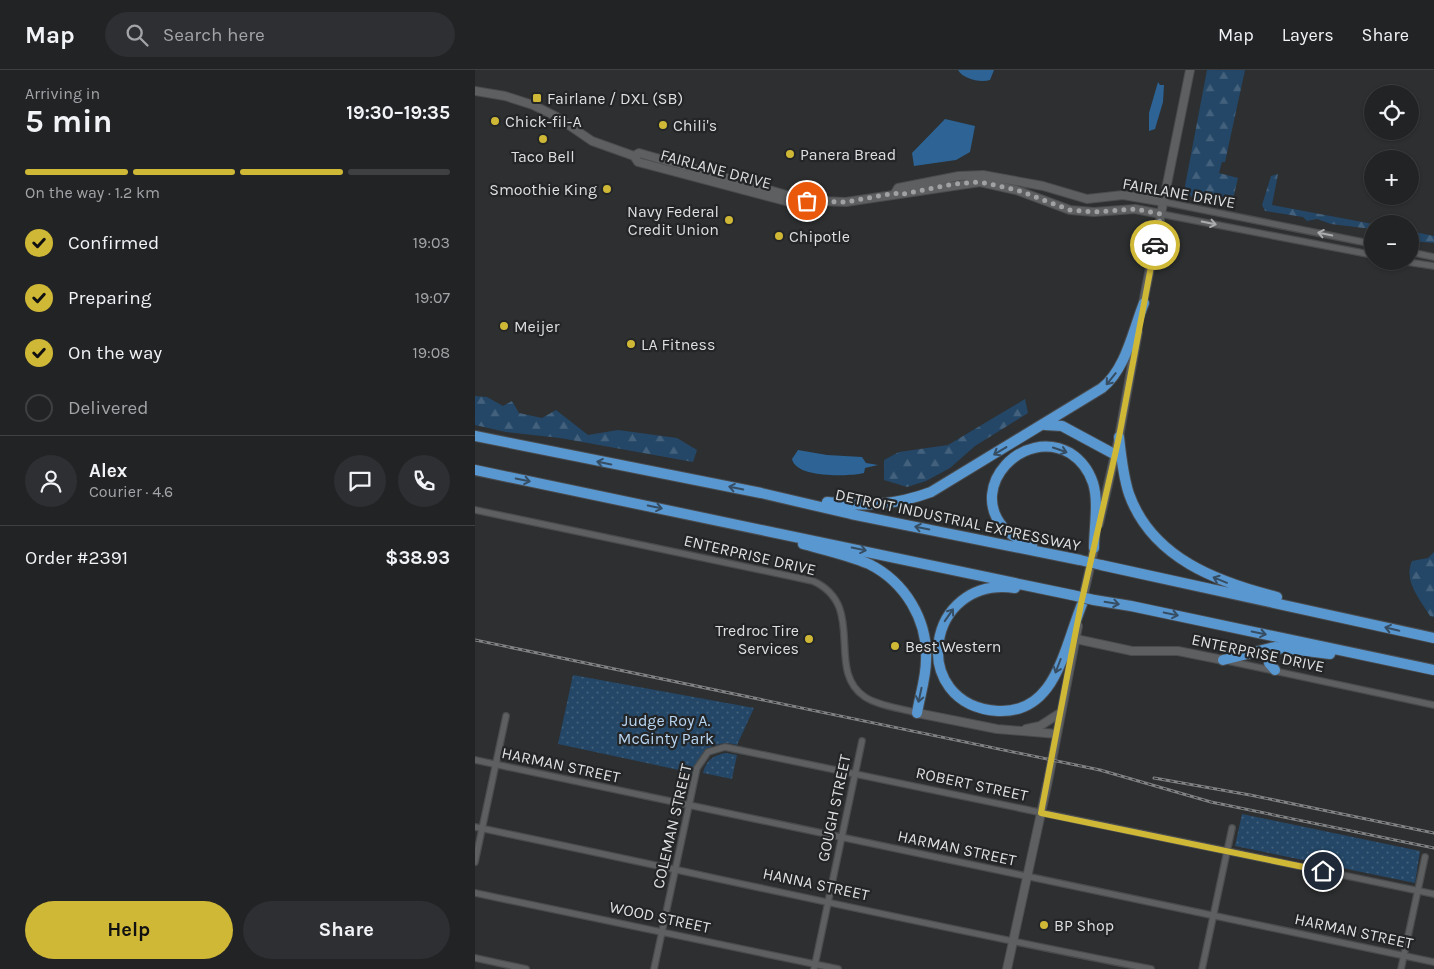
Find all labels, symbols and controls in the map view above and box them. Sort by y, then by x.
search box [105,12,455,57]
text: Map [25,21,75,49]
icon: search [123,21,151,49]
text: Search here [163,24,265,46]
text: Map [1218,24,1254,46]
text: Layers [1282,24,1334,46]
text: Share [1362,24,1409,46]
text: Arriving in [25,84,100,103]
map controls [1364,85,1419,270]
button: locate [1364,85,1419,140]
place label: Fairlane / DXL (SB) [547,89,683,108]
marker: Fairlane / DXL (SB) [531,92,543,104]
text: 19:30–19:35 [346,102,450,124]
text: 5 min [25,103,113,140]
place label: Chick-fil-A [505,112,582,131]
marker: Chick-fil-A [489,115,501,127]
place label: Chili's [673,116,717,135]
marker: Chili's [657,119,669,131]
marker: Taco Bell [537,133,549,145]
street label: FAIRLANE DRIVE [658,145,774,193]
place label: Panera Bread [800,145,896,164]
place label: Taco Bell [511,147,575,166]
marker: Panera Bread [784,148,796,160]
button: + [1364,150,1419,205]
street label: FAIRLANE DRIVE [1121,174,1237,212]
place label: Smoothie King [489,180,597,199]
pin [786,180,828,222]
text: On the way · 1.2 km [25,183,160,202]
marker: Smoothie King [601,183,613,195]
icon: bag [793,187,821,215]
place label: Navy Federal Credit Union [627,202,719,239]
marker: Navy Federal Credit Union [723,214,735,226]
button: − [1364,215,1419,270]
one-way arrow [1201,219,1217,228]
courier [1130,220,1180,270]
place label: Chipotle [789,227,850,246]
icon: check [25,229,53,257]
one-way arrow [1317,229,1333,238]
marker: Chipotle [773,230,785,242]
icon: car [1141,231,1169,259]
text: Confirmed [68,232,159,254]
text: 19:03 [413,233,450,252]
icon: check [25,284,53,312]
text: Preparing [68,287,151,309]
text: 19:07 [415,288,450,307]
place label: Meijer [514,317,560,336]
marker: Meijer [498,320,510,332]
place label: LA Fitness [641,335,715,354]
marker: LA Fitness [625,338,637,350]
icon: check [25,339,53,367]
text: On the way [68,342,162,364]
text: 19:08 [412,343,450,362]
one-way arrow [1105,372,1116,385]
text: Delivered [68,397,148,419]
one-way arrow [1052,446,1068,455]
one-way arrow [993,447,1007,457]
button: person [25,455,77,507]
button: chat [334,455,386,507]
button: phone [398,455,450,507]
one-way arrow [597,457,613,467]
text: Alex [89,460,127,482]
one-way arrow [514,476,530,485]
text: Courier · 4.6 [89,482,173,501]
one-way arrow [728,483,744,492]
street label: DETROIT INDUSTRIAL EXPRESSWAY [834,485,1083,555]
one-way arrow [646,503,662,513]
one-way arrow [914,522,930,532]
street label: ENTERPRISE DRIVE [682,531,818,579]
one-way arrow [850,545,866,555]
text: Order #2391 [25,547,128,569]
text: $38.93 [385,547,450,569]
one-way arrow [1213,575,1228,584]
one-way arrow [1104,598,1120,608]
one-way arrow [944,608,954,622]
one-way arrow [1163,610,1179,619]
place label: Tredroc Tire Services [715,621,799,658]
one-way arrow [1384,624,1400,633]
one-way arrow [1251,628,1267,638]
street label: ENTERPRISE DRIVE [1190,630,1326,676]
marker: Tredroc Tire Services [803,633,815,645]
place label: Best Western [905,637,1001,656]
marker: Best Western [889,640,901,652]
one-way arrow [1053,658,1062,673]
one-way arrow [915,687,925,703]
park label: Judge Roy A. McGinty Park [618,711,714,748]
street label: HARMAN STREET [500,743,622,787]
street label: GOUGH STREET [813,753,855,863]
street label: COLEMAN STREET [648,762,696,890]
street label: ROBERT STREET [914,763,1030,805]
street label: HARMAN STREET [896,826,1018,870]
pin [1302,850,1344,892]
icon: home [1309,857,1337,885]
street label: HANNA STREET [761,863,871,905]
street label: WOOD STREET [608,897,712,937]
button: Help [25,901,233,959]
button: Share [243,901,450,959]
street label: HARMAN STREET [1293,909,1415,953]
place label: BP Shop [1054,916,1114,935]
marker: BP Shop [1038,919,1050,931]

